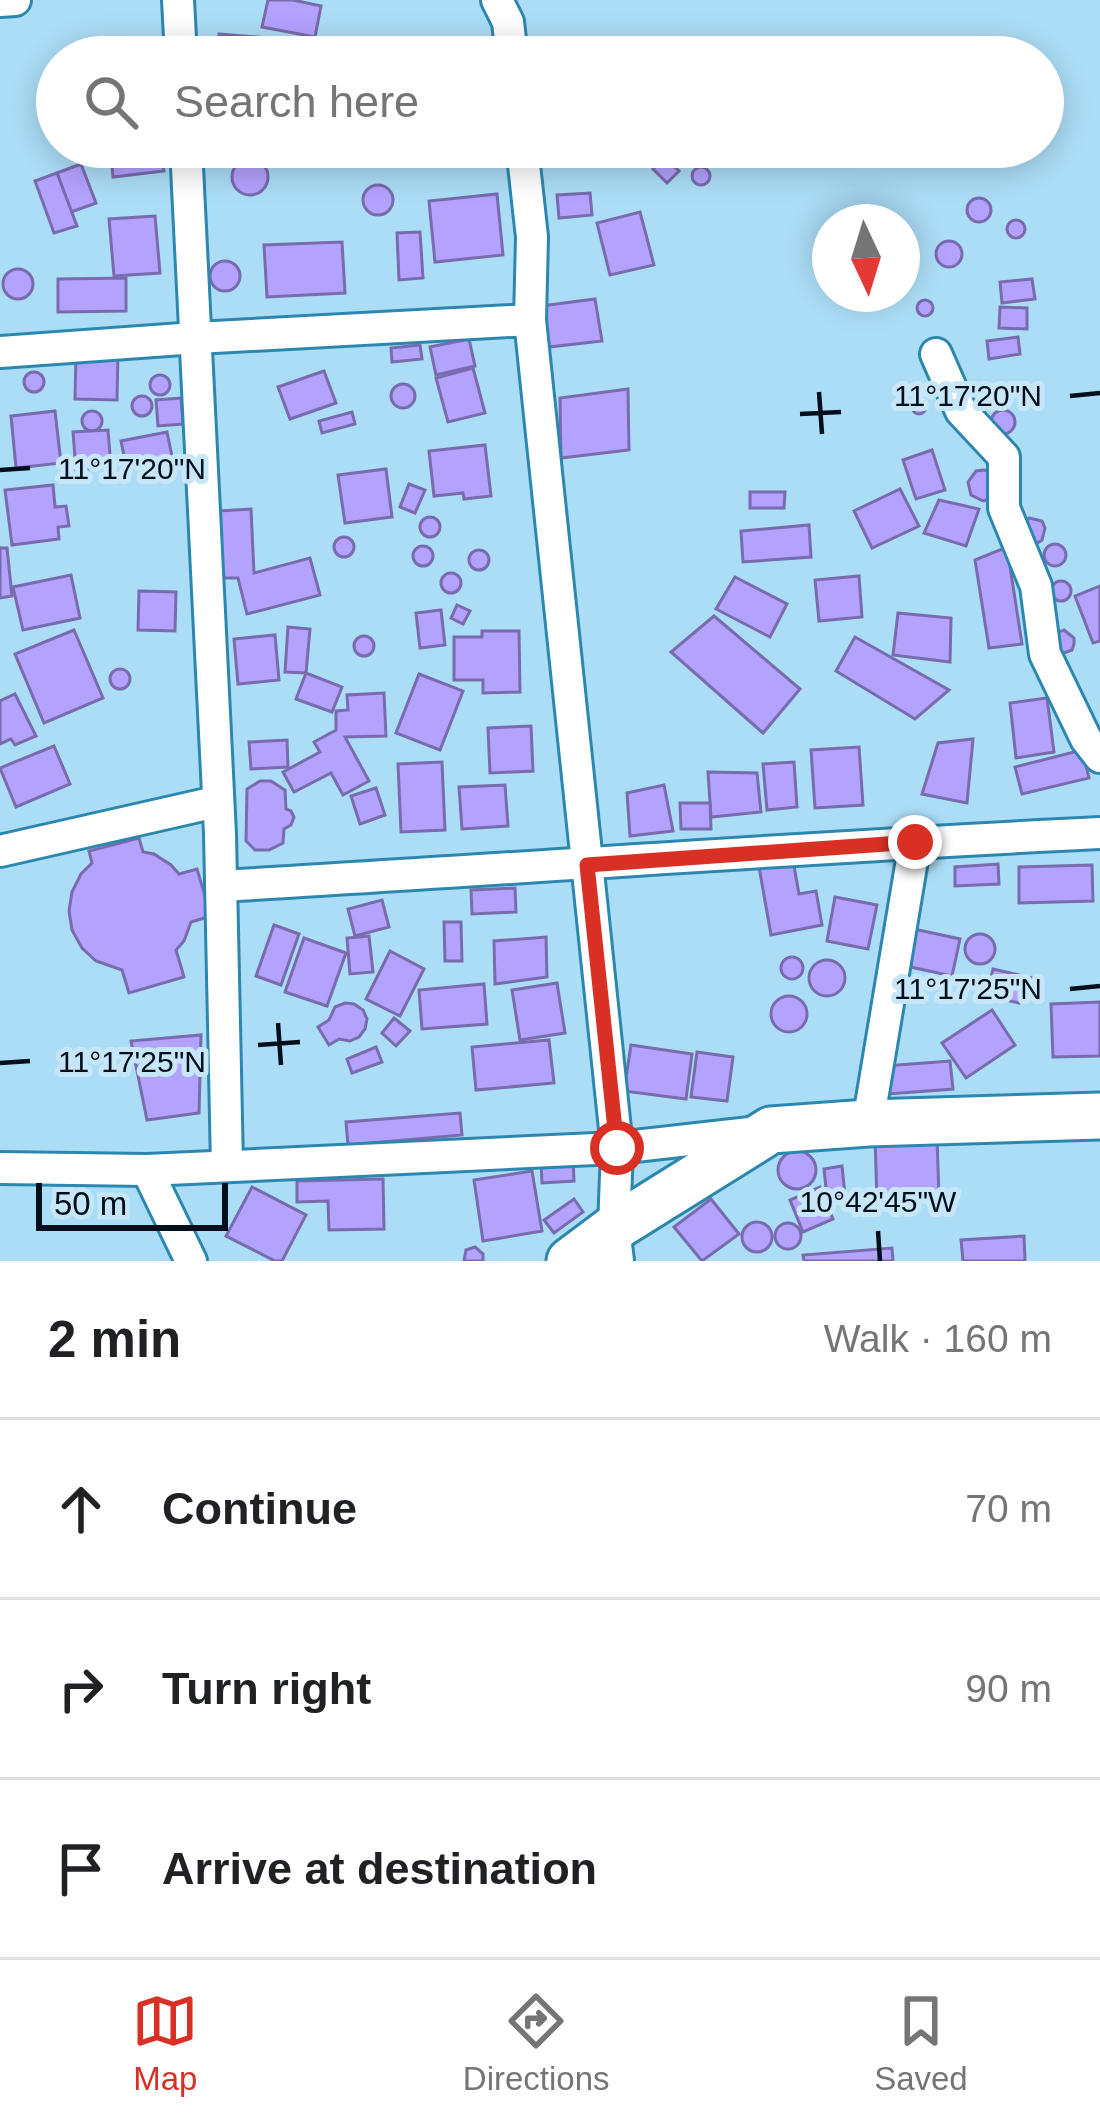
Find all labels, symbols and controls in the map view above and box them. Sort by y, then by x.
search box [36,36,1064,168]
icon: search [78,69,144,135]
text: Search here [174,76,419,127]
north arrow [812,204,920,312]
text: 11°17'20"N [894,379,1042,412]
text: 11°17'20"N [58,452,206,485]
route end [888,815,942,869]
text: 11°17'25"N [894,972,1042,1005]
text: 11°17'25"N [58,1045,206,1078]
route start [590,1121,644,1175]
scale bar [36,1177,228,1230]
text: 50 m [54,1185,127,1222]
text: 10°42'45"W [800,1185,957,1218]
text: 2 min [48,1311,181,1368]
text: Walk · 160 m [824,1317,1052,1360]
icon: ahead [48,1476,114,1542]
text: Continue [162,1483,357,1534]
text: 70 m [965,1487,1052,1530]
icon: right [48,1656,114,1722]
text: Turn right [162,1663,371,1714]
text: 90 m [965,1667,1052,1710]
icon: arrive [48,1836,114,1902]
text: Arrive at destination [162,1843,597,1894]
tab: Map [132,1988,198,2098]
tab: Directions [463,1988,610,2098]
tab: Saved [874,1988,968,2098]

